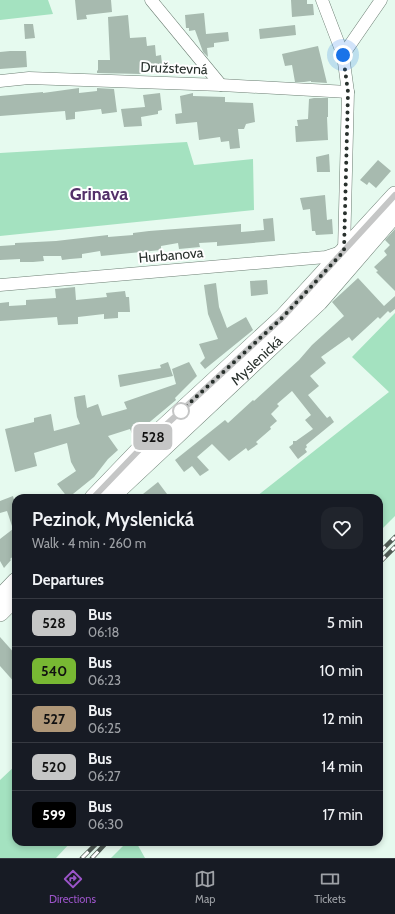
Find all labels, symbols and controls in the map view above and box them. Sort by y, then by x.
your location [333,45,353,65]
street label: Družstevná [140,58,208,78]
district label: Grinava [70,183,128,205]
street label: Hurbanova [138,243,204,267]
street label: Myslenická [227,332,286,389]
unlabelled marker [172,402,190,420]
line badge: 528 [130,424,176,450]
text: 528 [141,428,165,446]
button: heart [321,507,363,549]
text: Pezinok, Myslenická [32,508,194,531]
text: Walk · 4 min · 260 m [32,535,146,551]
text: Departures [32,571,104,589]
text: Bus [88,606,112,624]
text: 528 [42,614,66,632]
text: 5 min [327,614,363,632]
text: 06:18 [88,624,119,640]
text: Bus [88,654,112,672]
text: 540 [41,662,67,680]
text: 10 min [320,662,363,680]
text: 06:23 [88,672,121,688]
text: Bus [88,702,112,720]
text: 527 [43,710,65,728]
text: 12 min [322,710,363,728]
text: 06:25 [88,720,121,736]
text: Bus [88,750,112,768]
text: 520 [42,758,66,776]
text: 14 min [321,758,363,776]
text: 06:27 [88,768,121,784]
text: Bus [88,798,112,816]
text: 599 [42,806,66,824]
text: 17 min [322,806,363,824]
text: 06:30 [88,816,123,832]
tab: Directions [49,868,96,906]
tab: Map [194,868,216,906]
tab: Tickets [314,868,346,906]

